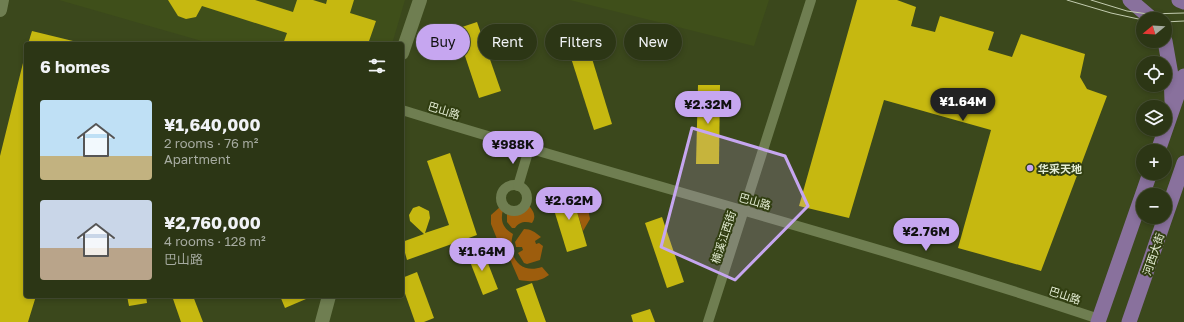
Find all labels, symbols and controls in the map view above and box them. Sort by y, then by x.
north arrow [1136,12,1172,48]
map controls [1136,12,1172,224]
chip: Buy [416,24,470,60]
chip: Rent [478,24,537,60]
chip: Filters [545,24,616,60]
chip: New [624,24,682,60]
icon: filters [366,55,388,77]
text: 6 homes [40,56,110,77]
button: locate [1136,56,1172,92]
pin: ¥1.64M [930,88,996,122]
pin: ¥2.32M [675,91,741,125]
text: ¥1.64M [939,93,987,109]
text: ¥2.32M [684,96,732,112]
street label: 巴山路 [426,99,462,121]
button: layers [1136,100,1172,136]
text: ¥1,640,000 [164,114,260,135]
icon: home [72,116,120,164]
pin: ¥988K [485,131,541,165]
text: 2 rooms · 76 m² [164,135,258,151]
text: ¥988K [492,136,534,152]
button: + [1136,144,1172,180]
text: Apartment [164,151,231,167]
place label: 华采天地 [1038,162,1082,175]
marker: 华采天地 [1025,163,1035,173]
pin: ¥2.62M [536,187,602,221]
button: − [1136,188,1172,224]
street label: 巴山路 [737,190,773,212]
text: ¥2.62M [545,192,593,208]
street label: 楠溪江西街 [708,209,738,265]
text: ¥2,760,000 [164,212,261,233]
icon: home [72,216,120,264]
pin: ¥2.76M [893,218,959,252]
text: ¥2.76M [902,223,950,239]
street label: 河西大街 [1140,231,1166,277]
text: 4 rooms · 128 m² [164,233,266,249]
pin: ¥1.64M [449,238,515,272]
text: ¥1.64M [458,243,506,259]
text: 巴山路 [164,251,203,267]
street label: 巴山路 [1047,284,1083,306]

